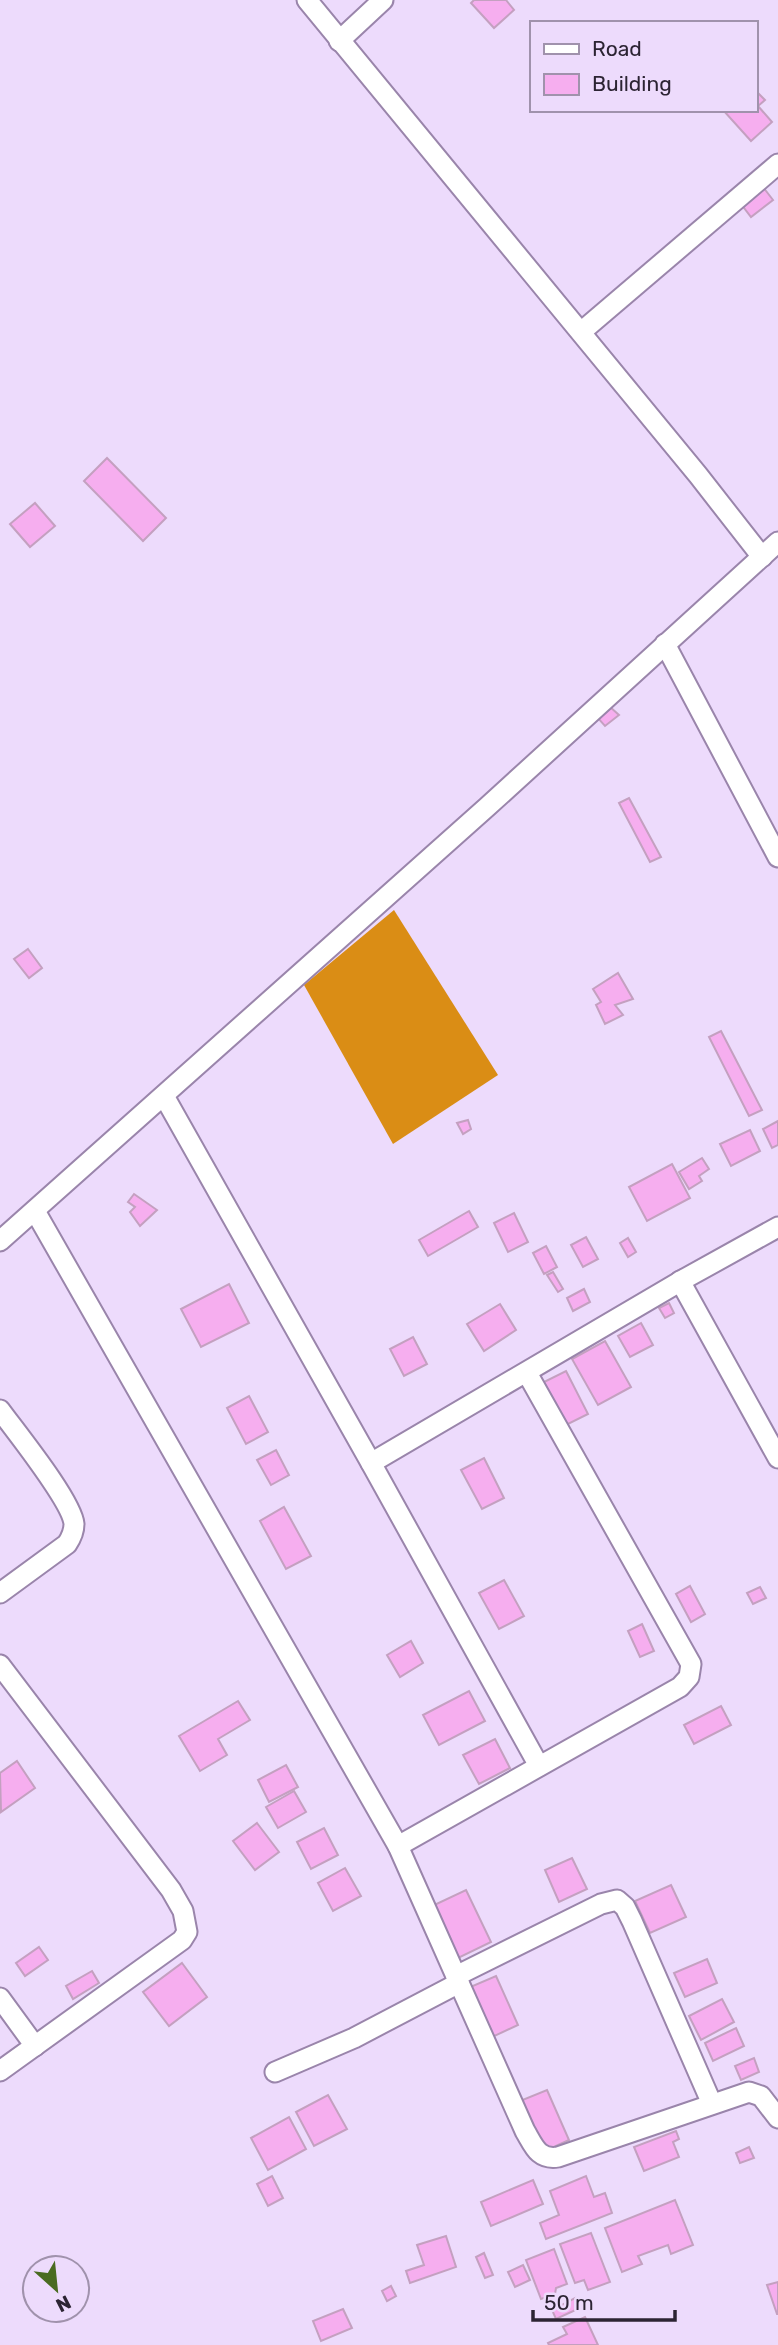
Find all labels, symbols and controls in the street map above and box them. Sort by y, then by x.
legend [530,21,757,112]
text: Road [592,36,642,61]
text: Building [592,71,672,96]
north arrow [21,2254,91,2324]
scale bar [533,2278,675,2322]
text: N [52,2290,75,2317]
text: 50 m [544,2290,594,2315]

